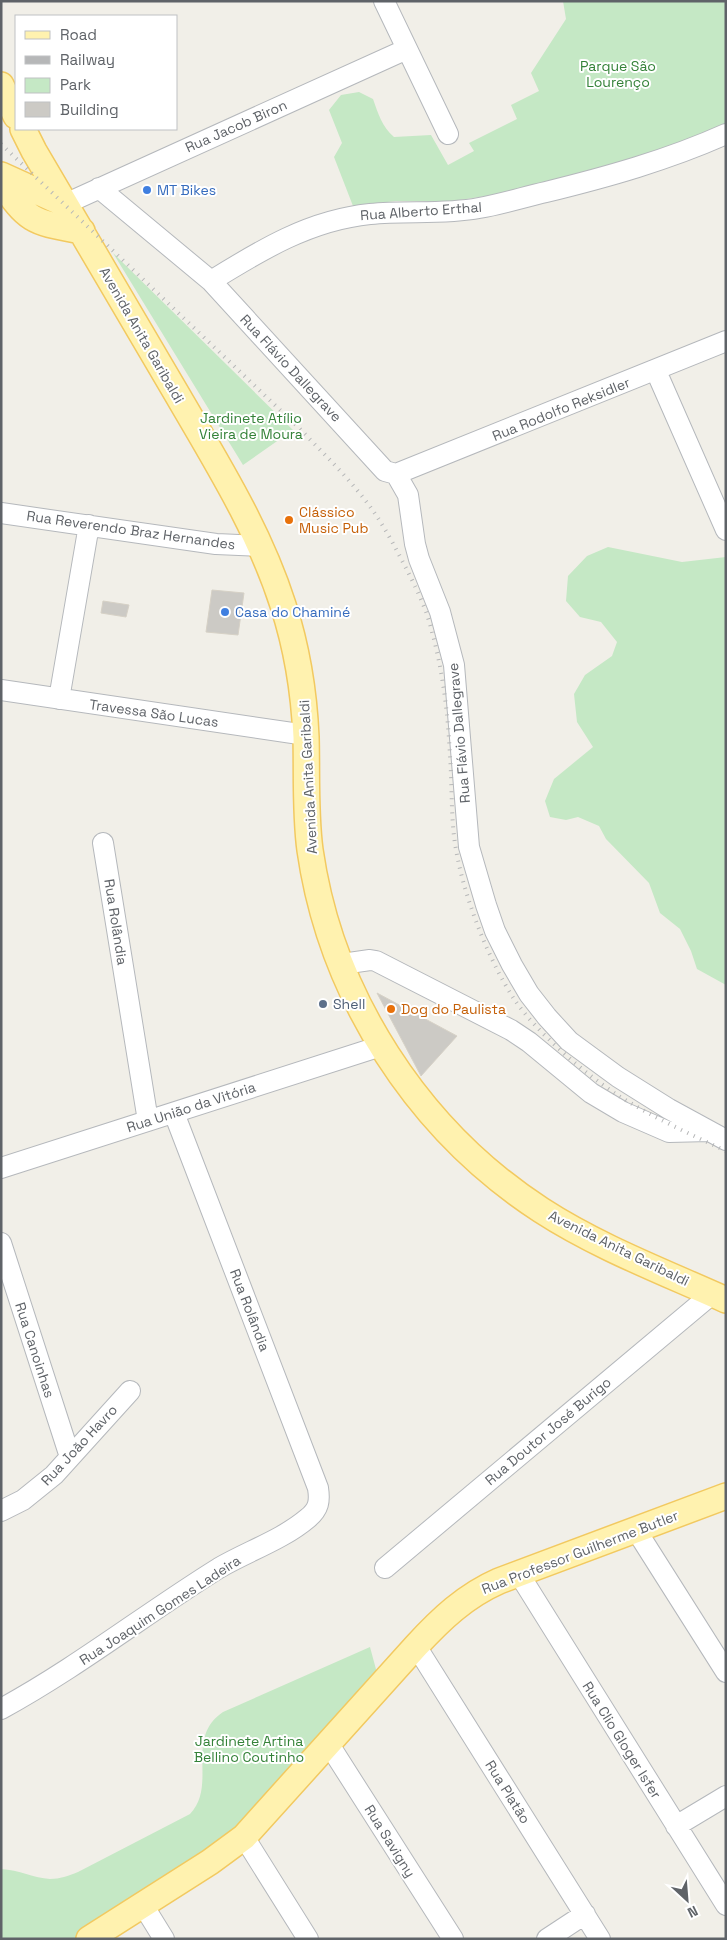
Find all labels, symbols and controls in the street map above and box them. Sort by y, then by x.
legend [15,15,178,130]
text: Road [60,25,97,44]
text: Railway [60,50,115,69]
park label: Parque São Lourenço [580,57,656,91]
text: Park [60,75,91,94]
street label: Rua Jacob Biron [182,96,290,156]
text: Building [60,100,119,119]
place label: MT Bikes [157,181,216,199]
marker: MT Bikes [141,184,153,196]
street label: Rua Alberto Erthal [360,198,482,224]
street label: Avenida Anita Garibaldi [96,264,188,406]
street label: Rua Flávio Dallegrave [236,310,346,426]
street label: Rua Rodolfo Reksidler [489,373,633,445]
park label: Jardinete Atílio Vieira de Moura [199,409,303,443]
place label: Clássico Music Pub [299,503,368,537]
street label: Rua Reverendo Braz Hernandes [26,506,236,554]
marker: Clássico Music Pub [283,514,295,526]
place label: Casa do Chaminé [235,603,350,621]
marker: Casa do Chaminé [219,606,231,618]
street label: Rua Flávio Dallegrave [444,662,474,804]
street label: Travessa São Lucas [88,695,220,731]
street label: Avenida Anita Garibaldi [295,699,321,855]
street label: Rua Rolândia [100,878,132,966]
place label: Shell [333,995,365,1013]
marker: Shell [317,998,329,1010]
place label: Dog do Paulista [401,1000,506,1018]
marker: Dog do Paulista [385,1003,397,1015]
street label: Rua União da Vitória [124,1078,258,1136]
street label: Avenida Anita Garibaldi [546,1206,692,1290]
street label: Rua Rolândia [226,1266,274,1354]
street label: Rua Canoinhas [11,1300,59,1400]
street label: Rua Doutor José Burigo [481,1373,615,1489]
street label: Rua João Havro [37,1401,121,1489]
street label: Rua Professor Guilherme Butler [479,1506,681,1598]
street label: Rua Joaquim Gomes Ladeira [76,1551,244,1669]
street label: Rua Clio Gloger Isfer [579,1678,665,1802]
park label: Jardinete Artina Bellino Coutinho [194,1732,304,1766]
street label: Rua Platão [481,1757,535,1827]
street label: Rua Savigny [361,1801,419,1881]
north arrow [662,1875,712,1925]
text: N [685,1902,701,1922]

